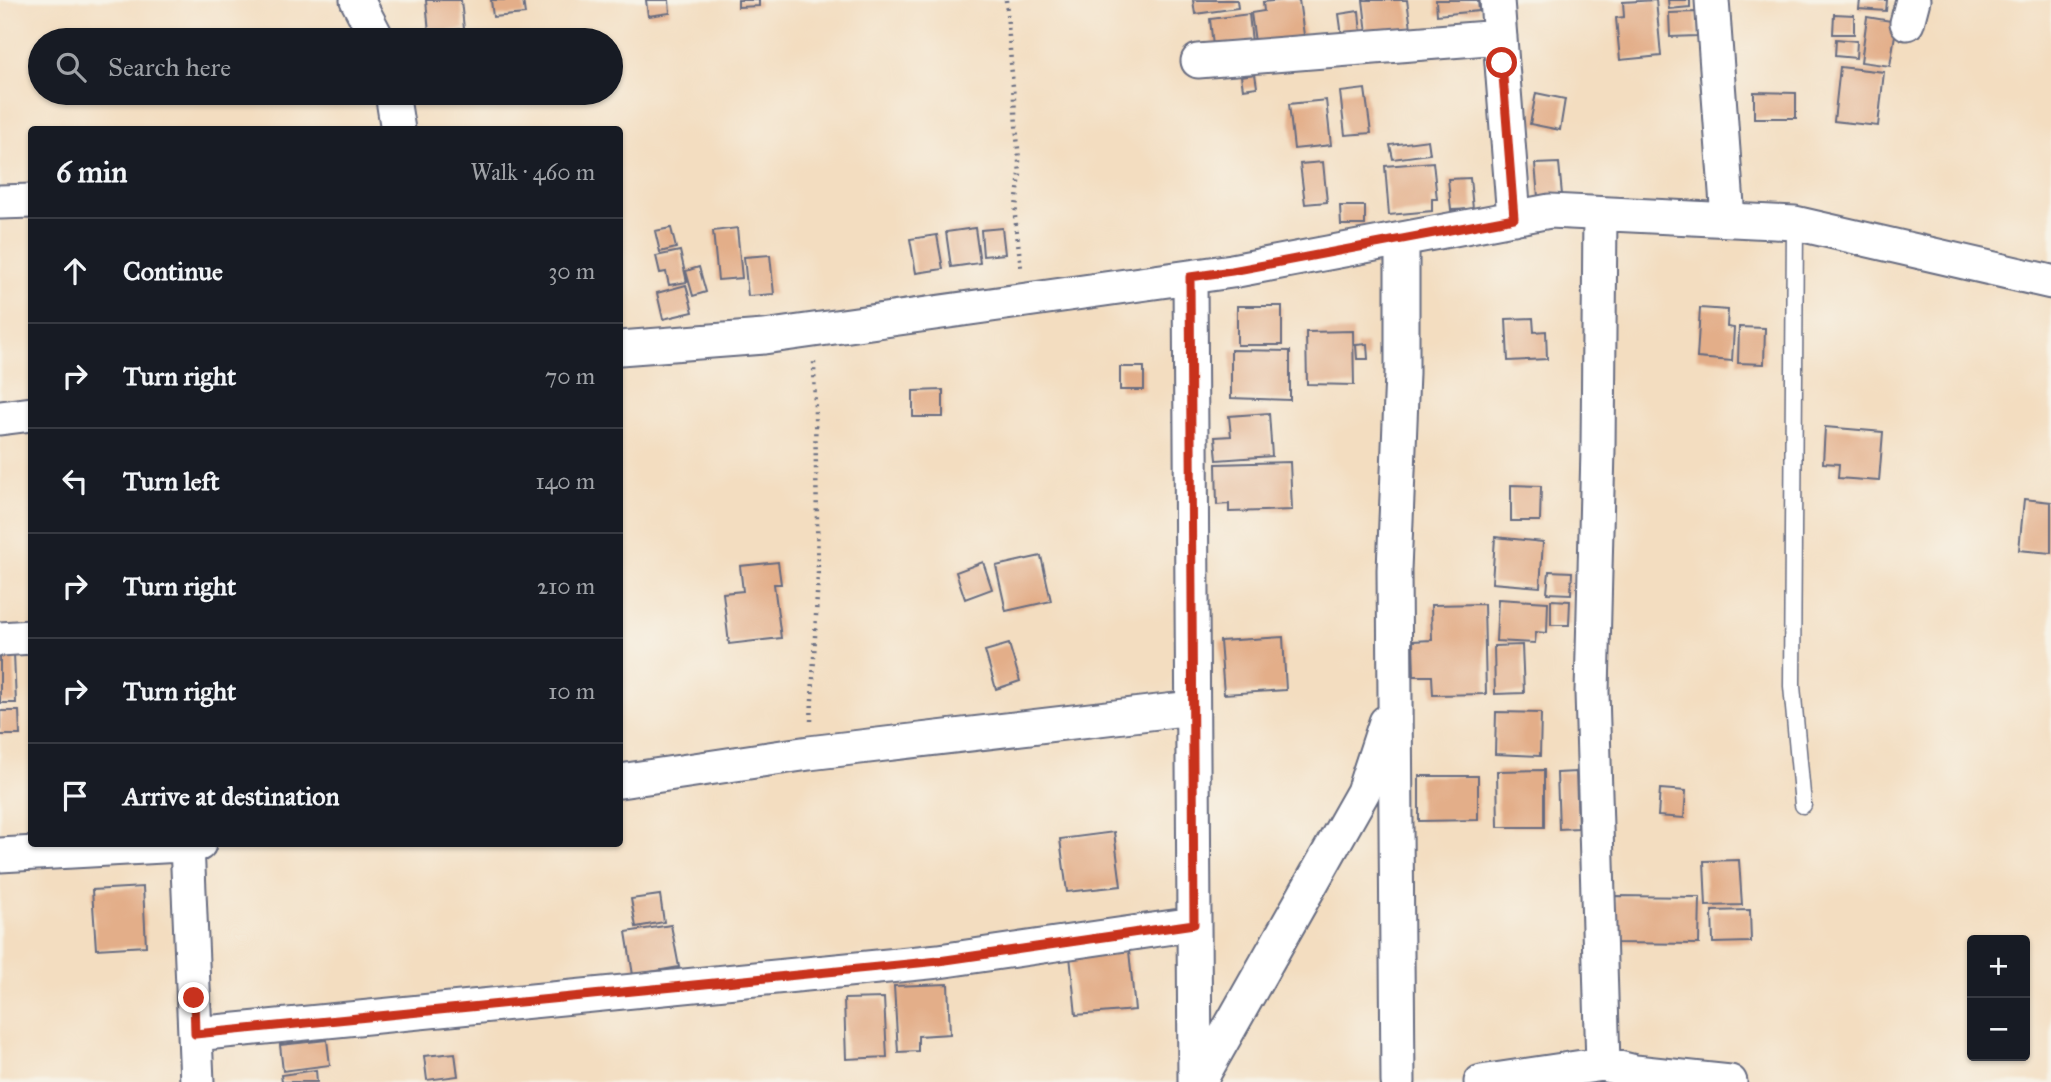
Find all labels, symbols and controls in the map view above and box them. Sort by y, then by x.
search box [28,28,623,105]
route start [1486,47,1517,78]
icon: search [52,48,90,86]
text: Search here [108,51,231,83]
text: 6 min [56,154,128,190]
text: Walk · 460 m [470,158,595,186]
icon: ahead [56,252,94,290]
text: Continue [123,255,223,287]
text: 30 m [548,257,595,285]
icon: right [56,357,94,395]
text: Turn right [123,360,236,392]
text: 70 m [545,362,595,390]
icon: left [56,462,94,500]
text: Turn left [123,465,219,497]
text: 140 m [535,467,595,495]
icon: right [56,567,94,605]
text: Turn right [123,570,236,602]
text: 210 m [537,572,595,600]
icon: right [56,672,94,710]
text: Turn right [123,675,236,707]
text: 10 m [548,677,595,705]
icon: arrive [56,777,94,815]
text: Arrive at destination [123,780,340,812]
map controls [1967,935,2030,1061]
button: + [1967,935,2030,998]
route end [178,982,209,1013]
button: − [1967,998,2030,1061]

